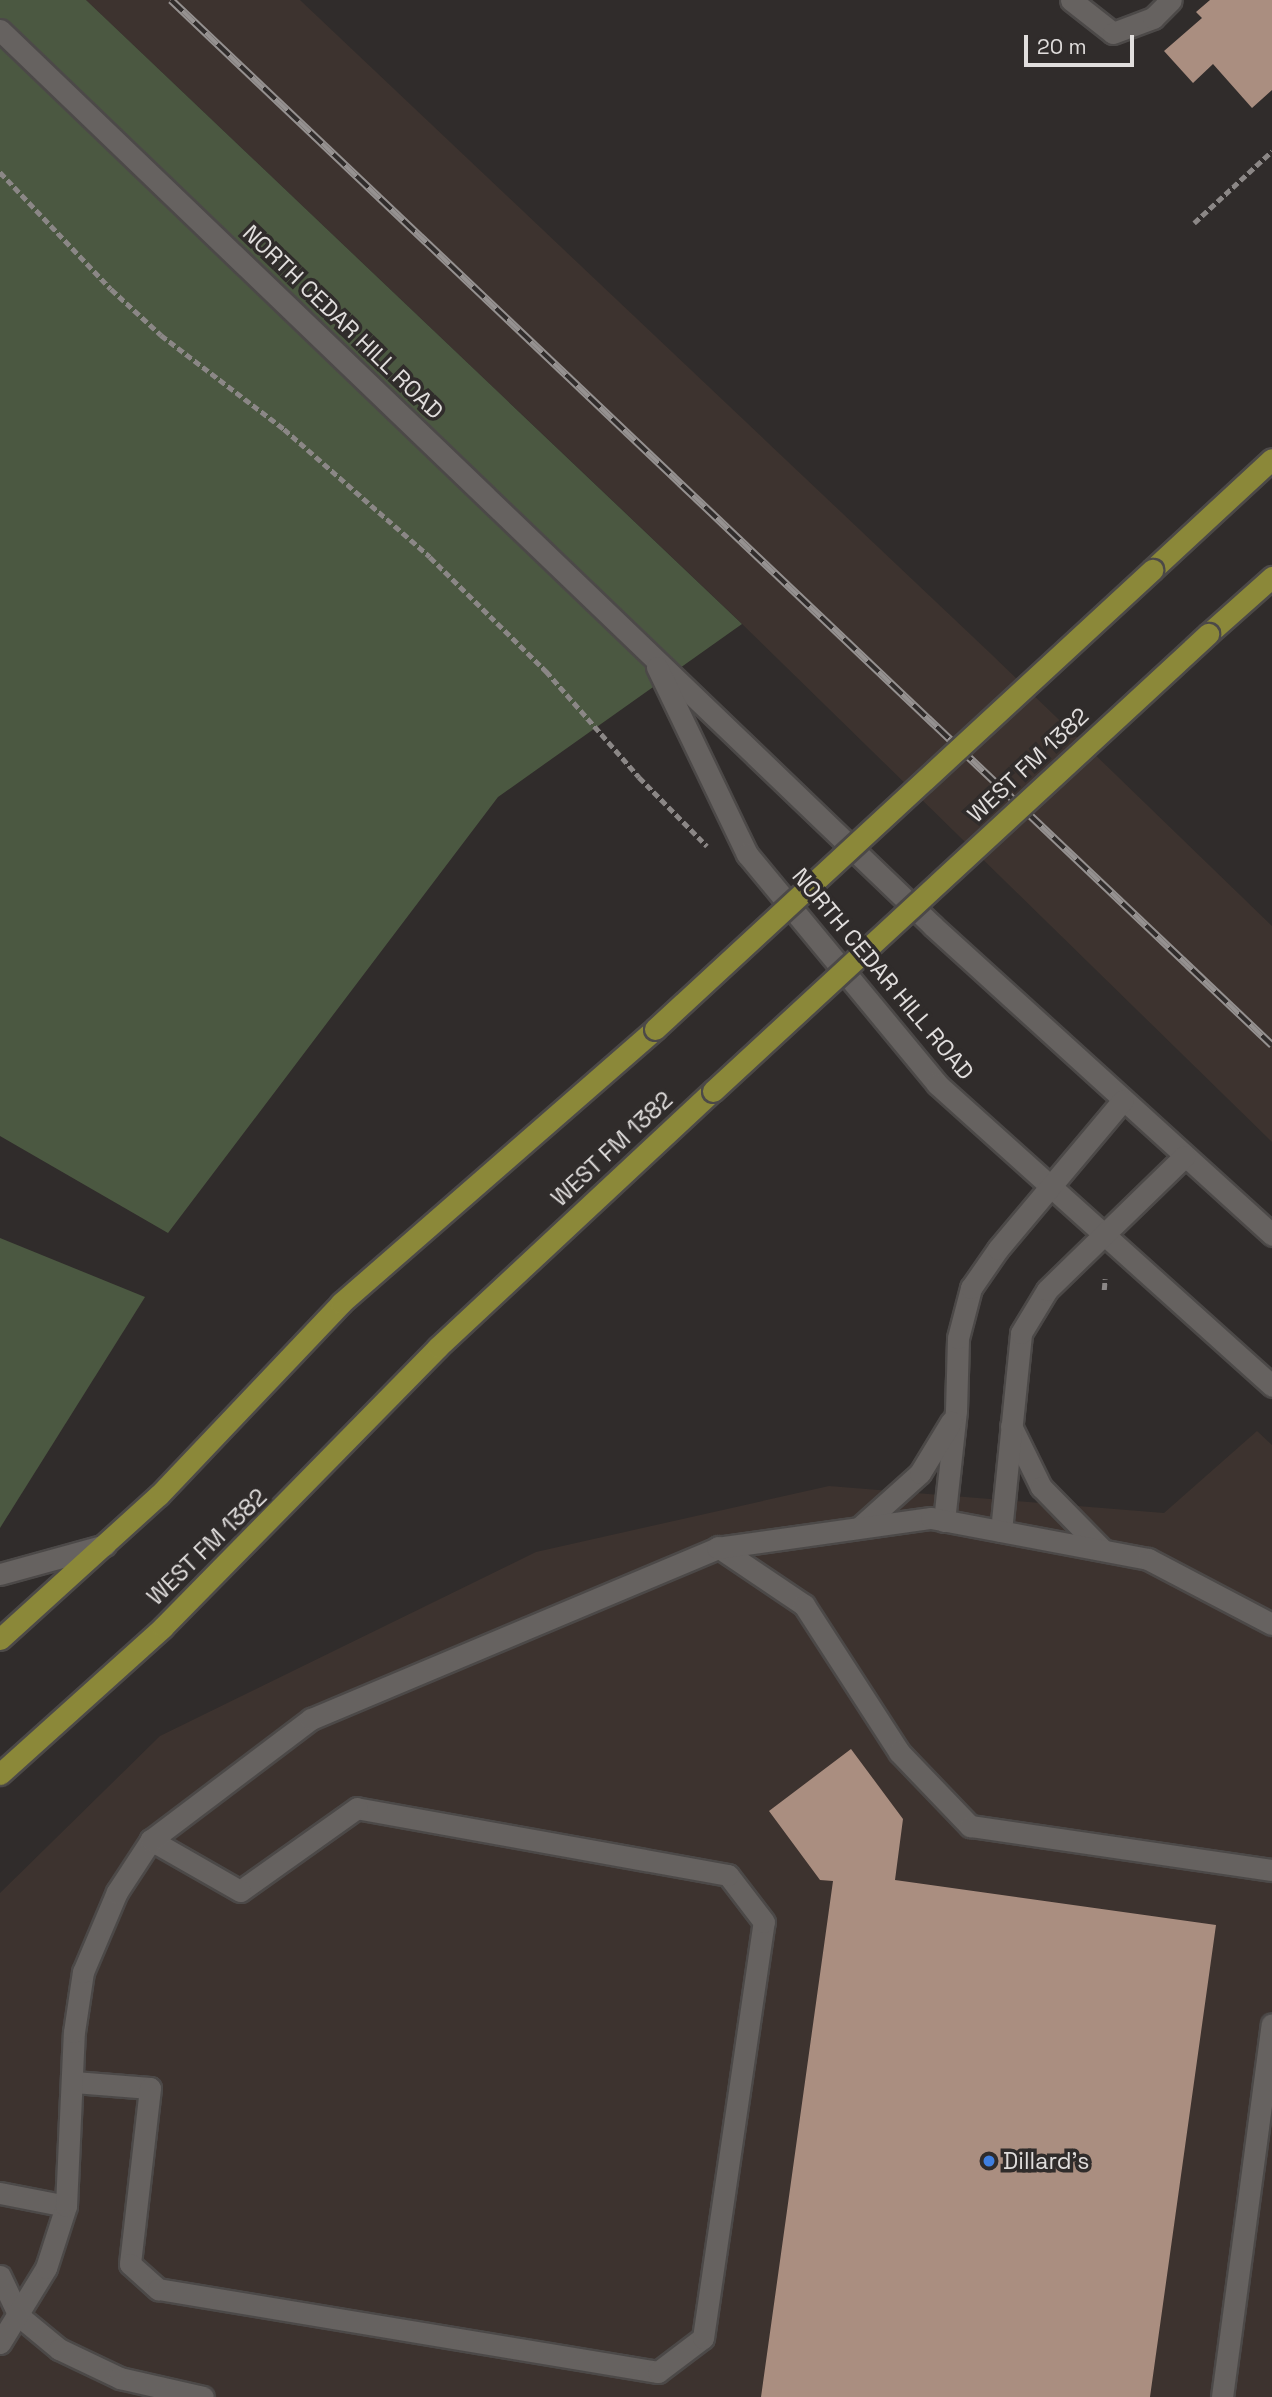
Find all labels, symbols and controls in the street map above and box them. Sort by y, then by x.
scale bar [1027,21,1137,65]
text: 20 m [1037,33,1087,60]
street label: NORTH CEDAR HILL ROAD [237,219,449,425]
street label: WEST FM 1382 [962,702,1094,828]
street label: NORTH CEDAR HILL ROAD [786,862,980,1086]
street label: WEST FM 1382 [546,1086,678,1212]
street label: WEST FM 1382 [141,1483,273,1611]
place label: Dillard's [1003,2147,1089,2175]
marker: Dillard's [981,2153,997,2169]

